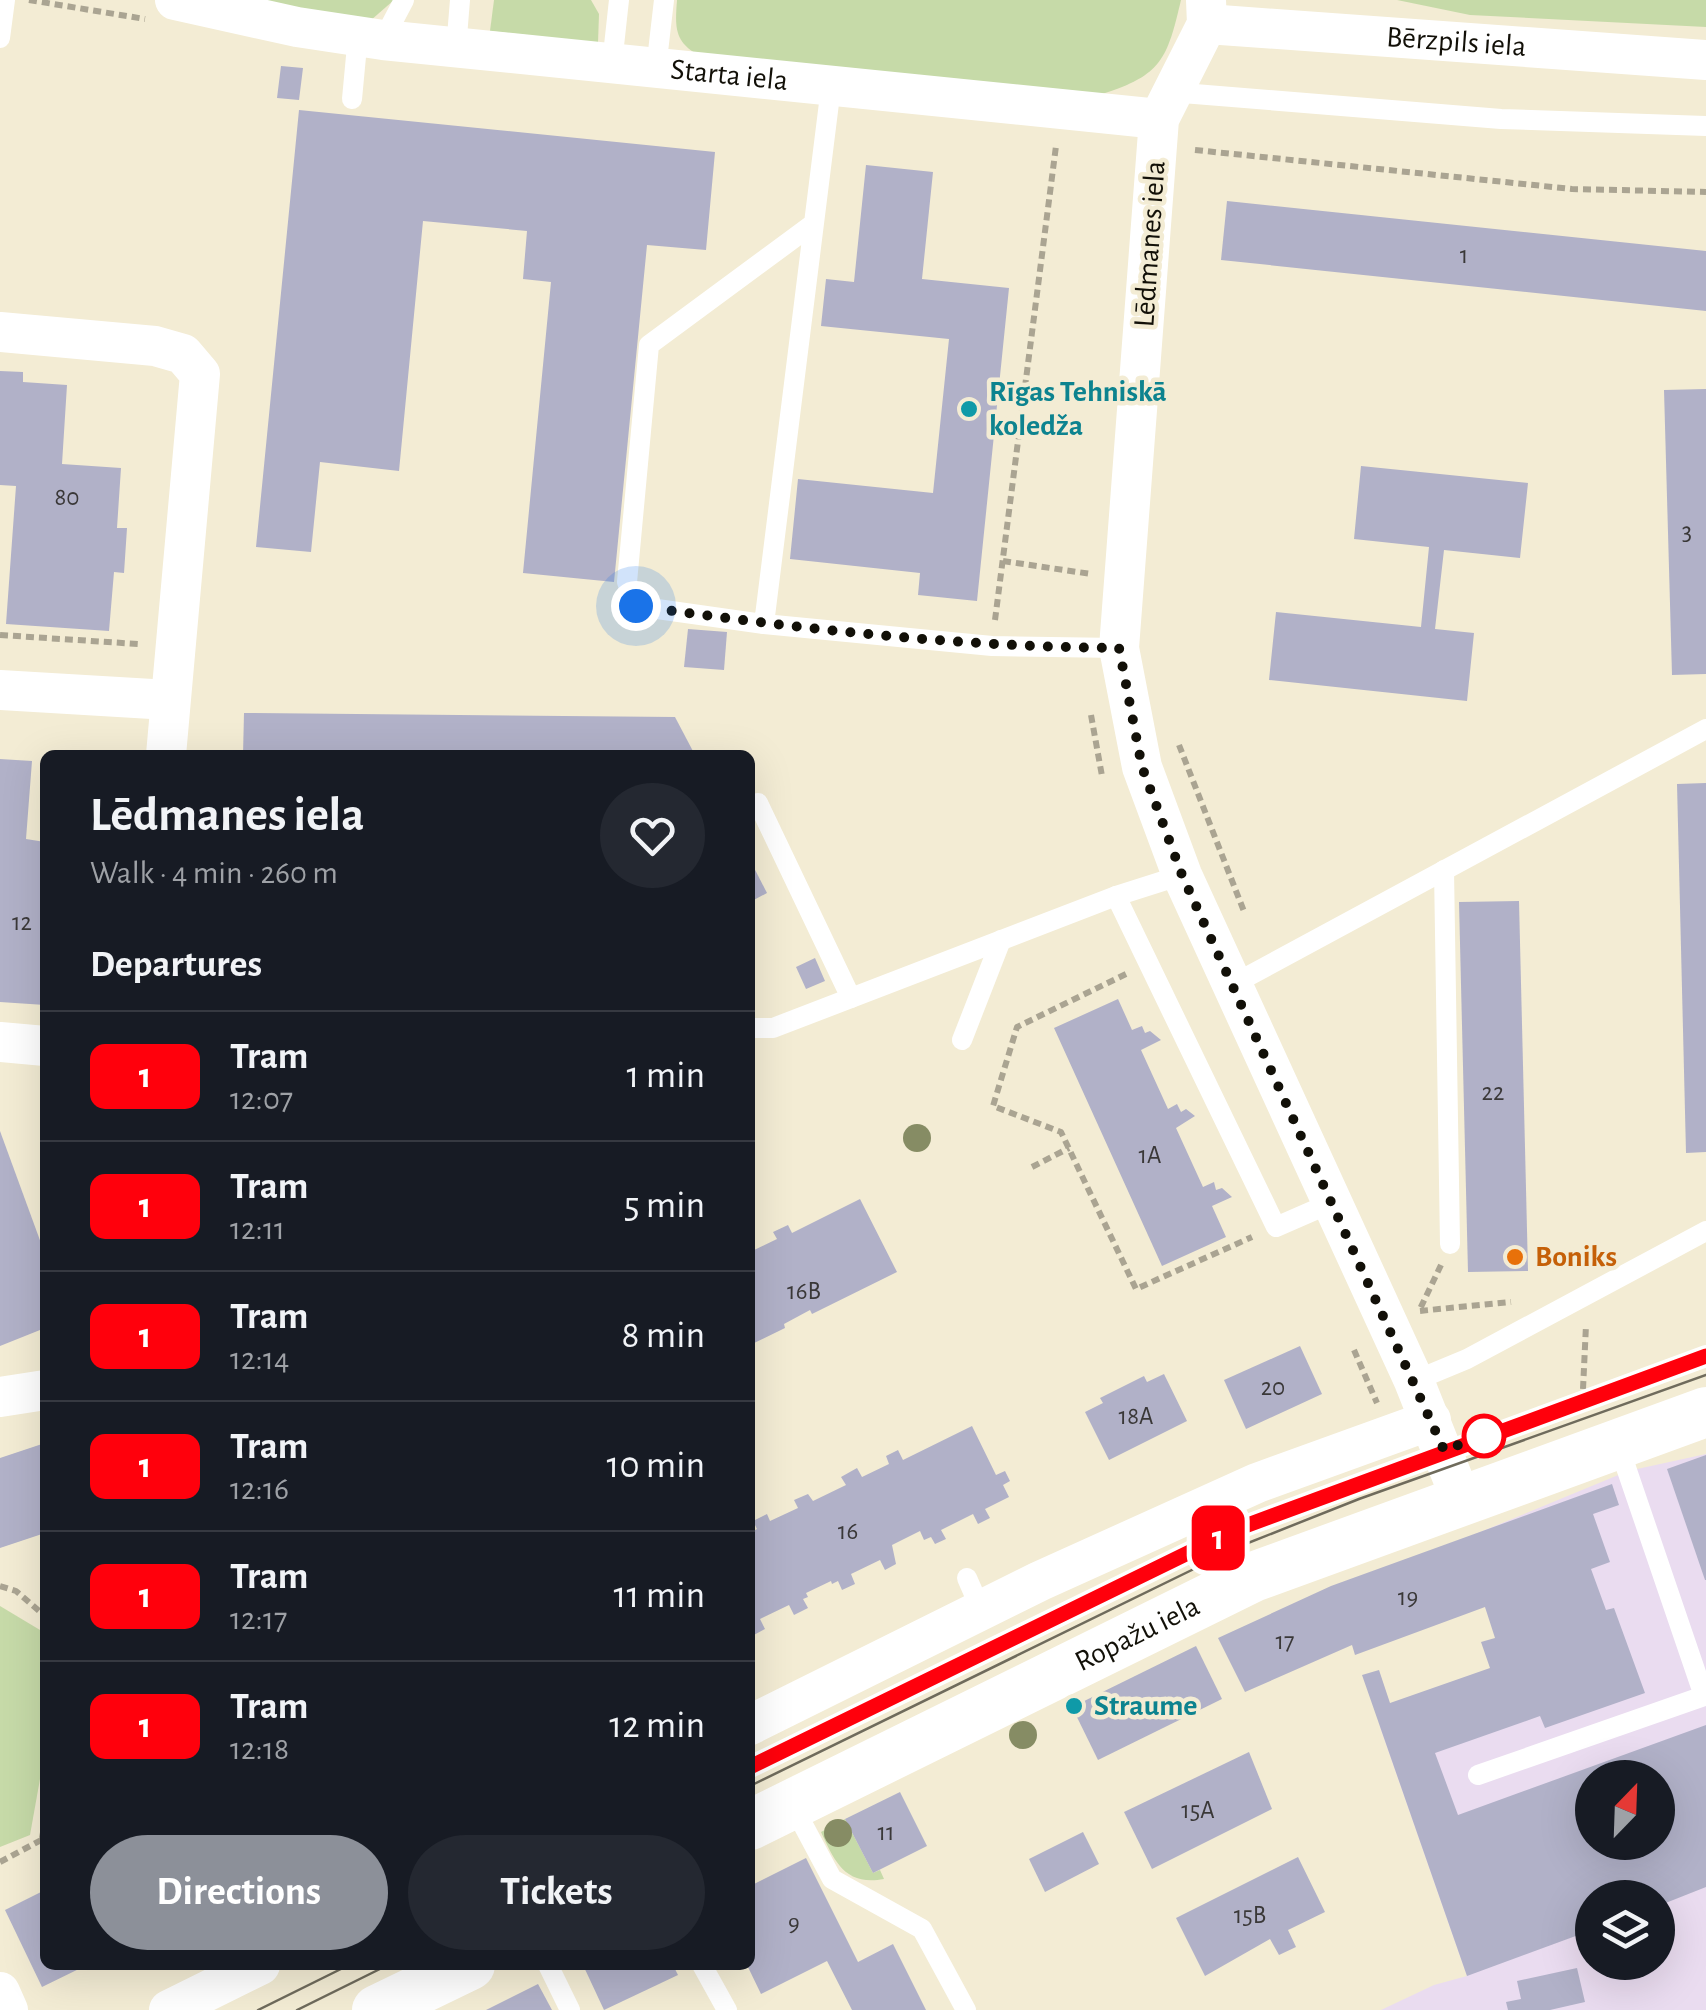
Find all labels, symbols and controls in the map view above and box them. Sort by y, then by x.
street label: Bērzpils iela [1385,22,1527,62]
street label: Starta iela [669,54,789,96]
street label: Lēdmanes iela [1129,160,1171,328]
house number: 1 [1460,243,1468,268]
place label: Rīgas Tehniskā koledža [989,377,1167,441]
marker: Rīgas Tehniskā koledža [958,398,980,420]
house number: 80 [54,485,80,510]
house number: 3 [1682,520,1692,545]
your location [611,581,661,631]
button: heart [600,783,705,888]
text: Lēdmanes iela [90,792,364,840]
text: Walk · 4 min · 260 m [90,857,338,889]
house number: 12 [12,910,32,935]
text: Departures [90,946,262,984]
text: Tram [230,1038,309,1076]
text: 1 min [626,1057,705,1095]
text: 1 [139,1059,151,1094]
house number: 22 [1482,1080,1504,1105]
text: 12:07 [230,1083,293,1115]
house number: 1A [1138,1143,1162,1168]
text: Tram [230,1168,309,1206]
text: 5 min [624,1187,705,1225]
text: 1 [139,1189,151,1224]
text: 12:11 [230,1213,285,1245]
place label: Boniks [1535,1242,1617,1272]
marker: Boniks [1504,1246,1526,1268]
house number: 16B [787,1279,821,1304]
text: Tram [230,1298,309,1336]
text: 8 min [622,1317,705,1355]
text: 1 [139,1319,151,1354]
text: 12:14 [230,1343,289,1375]
house number: 20 [1261,1375,1285,1400]
house number: 18A [1119,1404,1153,1429]
unlabelled marker [1463,1415,1505,1457]
text: Tram [230,1428,309,1466]
text: 10 min [606,1447,705,1485]
text: 1 [139,1449,151,1484]
text: 12:16 [230,1473,289,1505]
line badge: 1 [1186,1506,1250,1570]
house number: 16 [838,1519,858,1544]
text: 1 [1212,1521,1224,1556]
text: Tram [230,1558,309,1596]
text: 11 min [613,1577,705,1615]
text: 1 [139,1579,151,1614]
house number: 19 [1398,1585,1418,1610]
street label: Ropažu iela [1071,1591,1204,1677]
text: 12:17 [230,1603,287,1635]
house number: 17 [1275,1629,1295,1654]
text: Tram [230,1688,309,1726]
place label: Straume [1094,1691,1198,1721]
marker: Straume [1063,1695,1085,1717]
text: 12 min [609,1707,705,1745]
text: 1 [139,1709,151,1744]
text: 12:18 [230,1733,289,1765]
north arrow [1575,1760,1675,1860]
map controls [1575,1760,1675,1980]
house number: 15A [1181,1798,1215,1823]
house number: 11 [877,1820,895,1845]
button: Directions [90,1835,388,1950]
button: Tickets [408,1835,705,1950]
button: layers [1575,1880,1675,1980]
house number: 15B [1234,1903,1266,1928]
house number: 9 [788,1911,800,1936]

